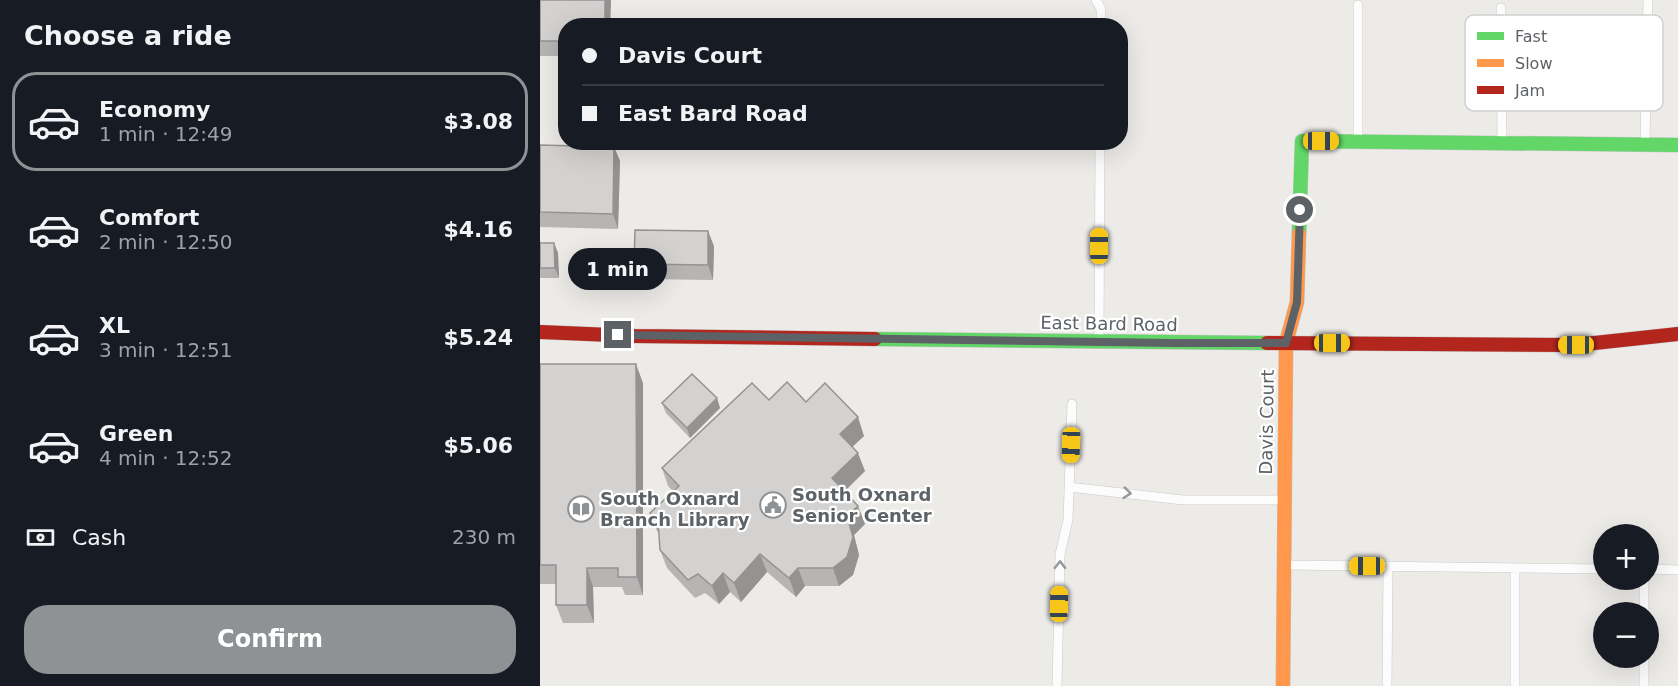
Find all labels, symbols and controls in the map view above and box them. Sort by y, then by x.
legend [1465,15,1663,111]
text: Choose a ride [24,20,232,51]
text: Fast [1515,27,1547,46]
text: Davis Court [618,43,762,68]
text: Slow [1515,54,1552,73]
text: Jam [1514,81,1545,100]
icon: car [27,95,81,149]
text: Economy [99,97,210,122]
text: East Bard Road [618,101,808,126]
text: $3.08 [443,109,513,134]
text: 1 min · 12:49 [99,122,233,146]
car [1303,132,1339,150]
route start [1286,196,1313,223]
icon: car [27,203,81,257]
text: Comfort [99,205,199,230]
text: $4.16 [443,217,513,242]
car [1090,228,1108,264]
text: 2 min · 12:50 [99,230,233,254]
callout: 1 min [568,248,668,290]
text: 1 min [586,257,649,281]
icon: car [27,311,81,365]
street label: East Bard Road [1040,312,1178,335]
text: XL [99,313,130,338]
route end [604,321,631,348]
text: $5.24 [443,325,513,350]
car [1314,334,1350,352]
car [1558,336,1594,354]
text: 3 min · 12:51 [99,338,233,362]
street label: Davis Court [1255,369,1278,475]
icon: car [27,419,81,473]
text: Green [99,421,173,446]
car [1061,427,1081,463]
text: $5.06 [443,433,513,458]
text: 4 min · 12:52 [99,446,233,470]
place label: South Oxnard Senior Center [792,484,932,526]
one-way arrow [1123,487,1132,499]
place label: South Oxnard Branch Library [600,488,750,530]
public building icon: South Oxnard Senior Center [758,490,788,520]
library icon: South Oxnard Branch Library [566,494,596,524]
icon: cash [24,521,57,554]
map controls [1593,524,1659,668]
button: + [1593,524,1659,590]
text: Cash [72,525,126,550]
text: 230 m [452,525,516,549]
car [1349,557,1385,575]
one-way arrow [1053,560,1066,569]
car [1050,586,1068,622]
button: − [1593,602,1659,668]
button: Confirm [24,605,516,674]

